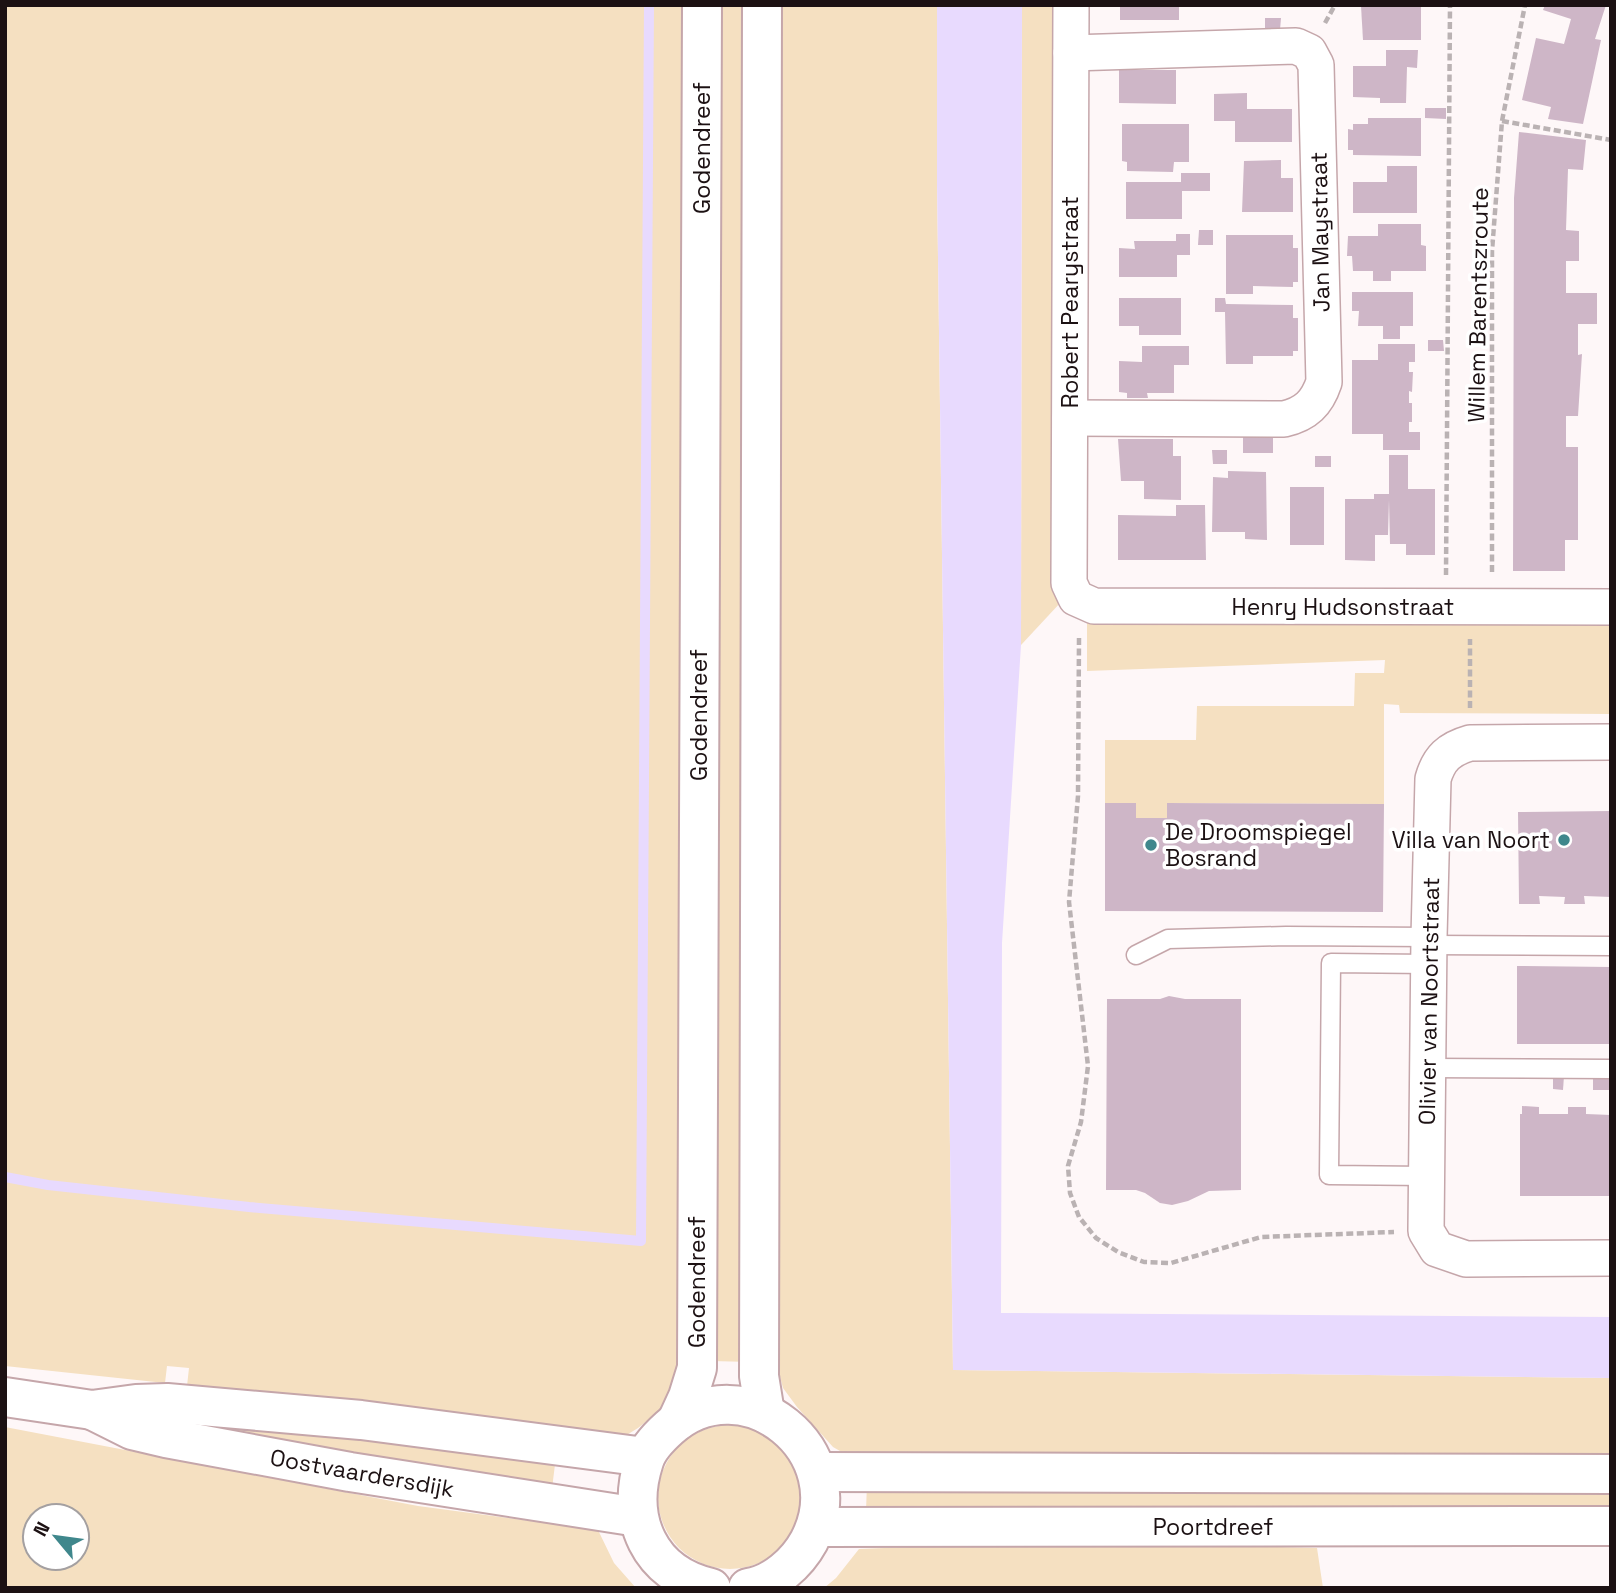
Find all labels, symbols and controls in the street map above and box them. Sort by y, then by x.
street label: Godendreef [687,82,717,214]
street label: Jan Maystraat [1304,152,1336,312]
street label: Willem Barentszroute [1461,187,1495,423]
street label: Robert Pearystraat [1055,196,1085,408]
street label: Henry Hudsonstraat [1232,592,1454,622]
street label: Godendreef [684,649,714,781]
place label: De Droomspiegel Bosrand [1165,817,1352,873]
place label: Villa van Noort [1391,825,1550,855]
marker: Villa van Noort [1556,832,1572,848]
marker: De Droomspiegel Bosrand [1143,837,1159,853]
street label: Olivier van Noortstraat [1412,877,1446,1125]
street label: Godendreef [682,1216,712,1348]
street label: Oostvaardersdijk [268,1442,456,1504]
north arrow [21,1502,91,1572]
street label: Poortdreef [1153,1512,1273,1542]
text: N [28,1517,56,1541]

